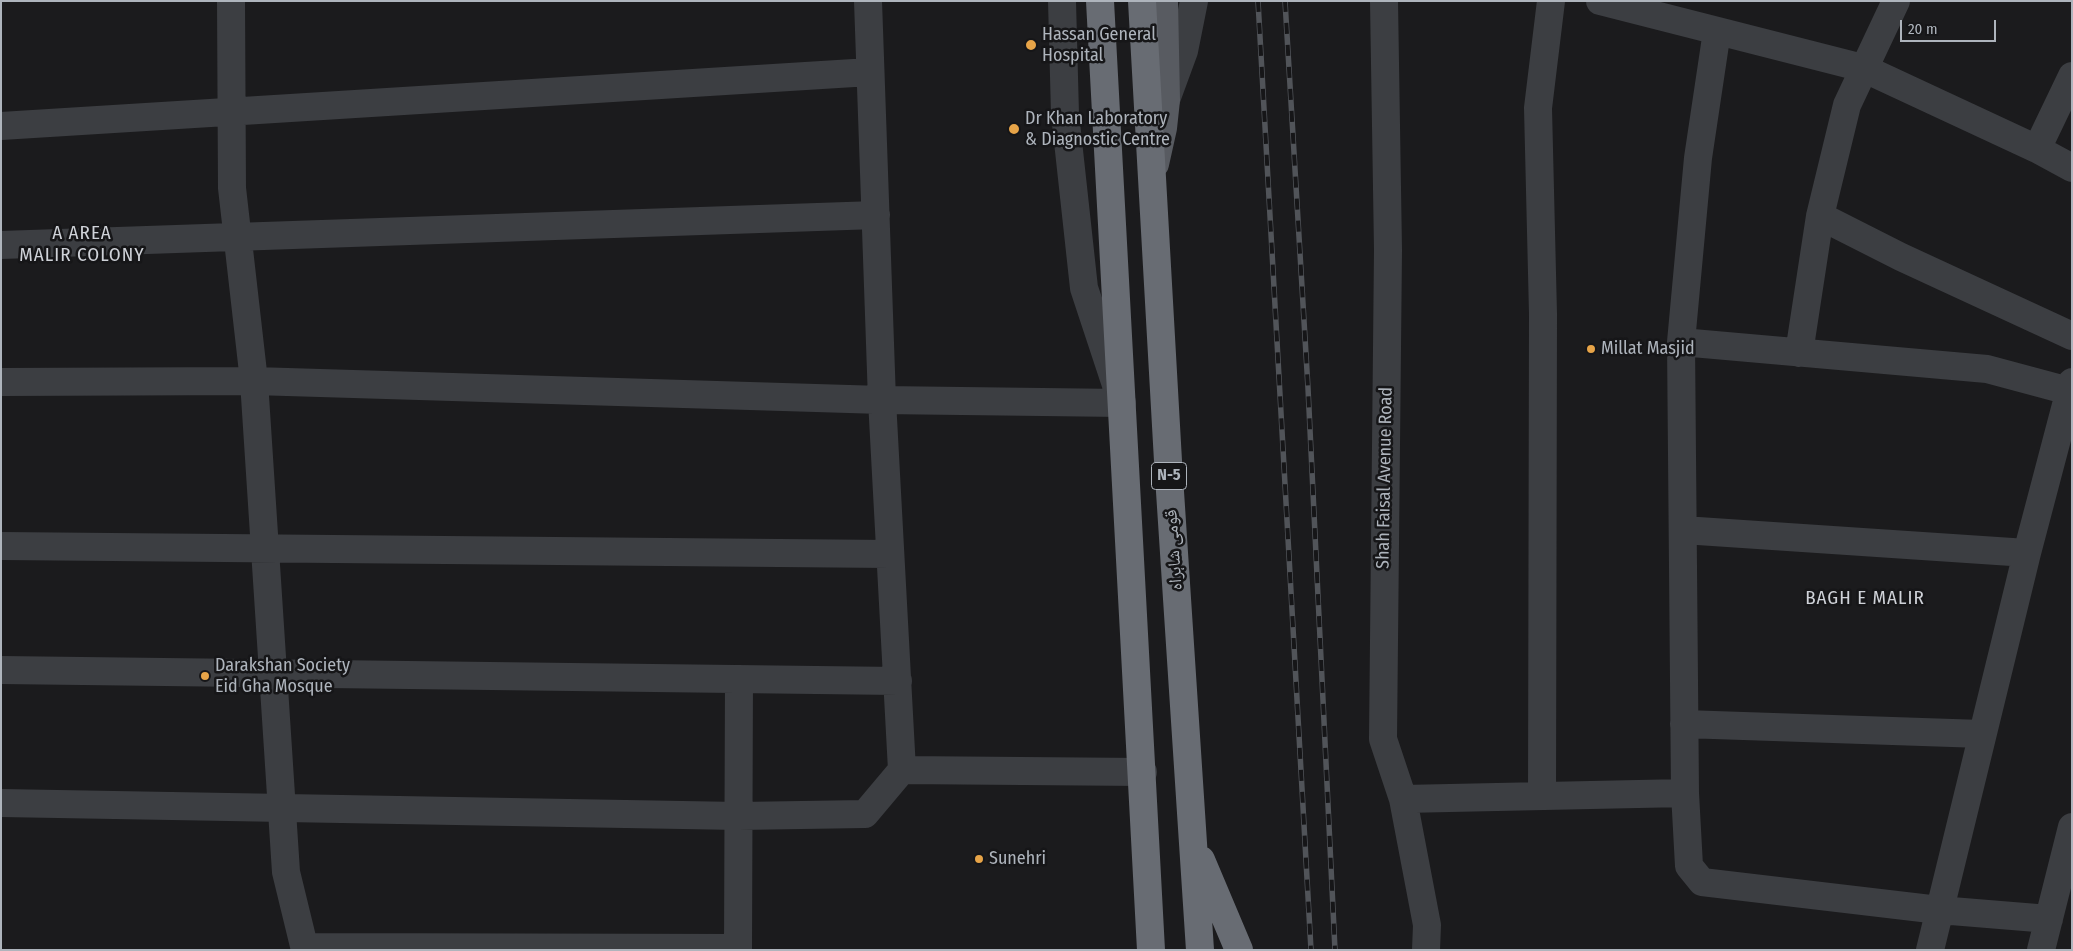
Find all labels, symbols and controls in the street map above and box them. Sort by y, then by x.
scale bar [1903,10,1999,42]
text: 20 m [1908,20,1938,38]
place label: Hassan General Hospital [1042,24,1156,66]
marker: Hassan General Hospital [1024,38,1038,52]
place label: Dr Khan Laboratory & Diagnostic Centre [1025,108,1170,150]
marker: Dr Khan Laboratory & Diagnostic Centre [1007,122,1021,136]
district label: A AREA MALIR COLONY [18,223,146,267]
place label: Millat Masjid [1601,338,1695,360]
marker: Millat Masjid [1585,343,1597,355]
street label: Shah Faisal Avenue Road [1373,387,1397,569]
road number: N-5 [1152,462,1186,490]
street label: قومی شاہراہ [1160,509,1188,591]
district label: BAGH E MALIR [1804,588,1926,610]
place label: Darakshan Society Eid Gha Mosque [215,655,350,698]
marker: Darakshan Society Eid Gha Mosque [199,670,211,682]
place label: Sunehri [989,848,1046,870]
marker: Sunehri [973,853,985,865]

